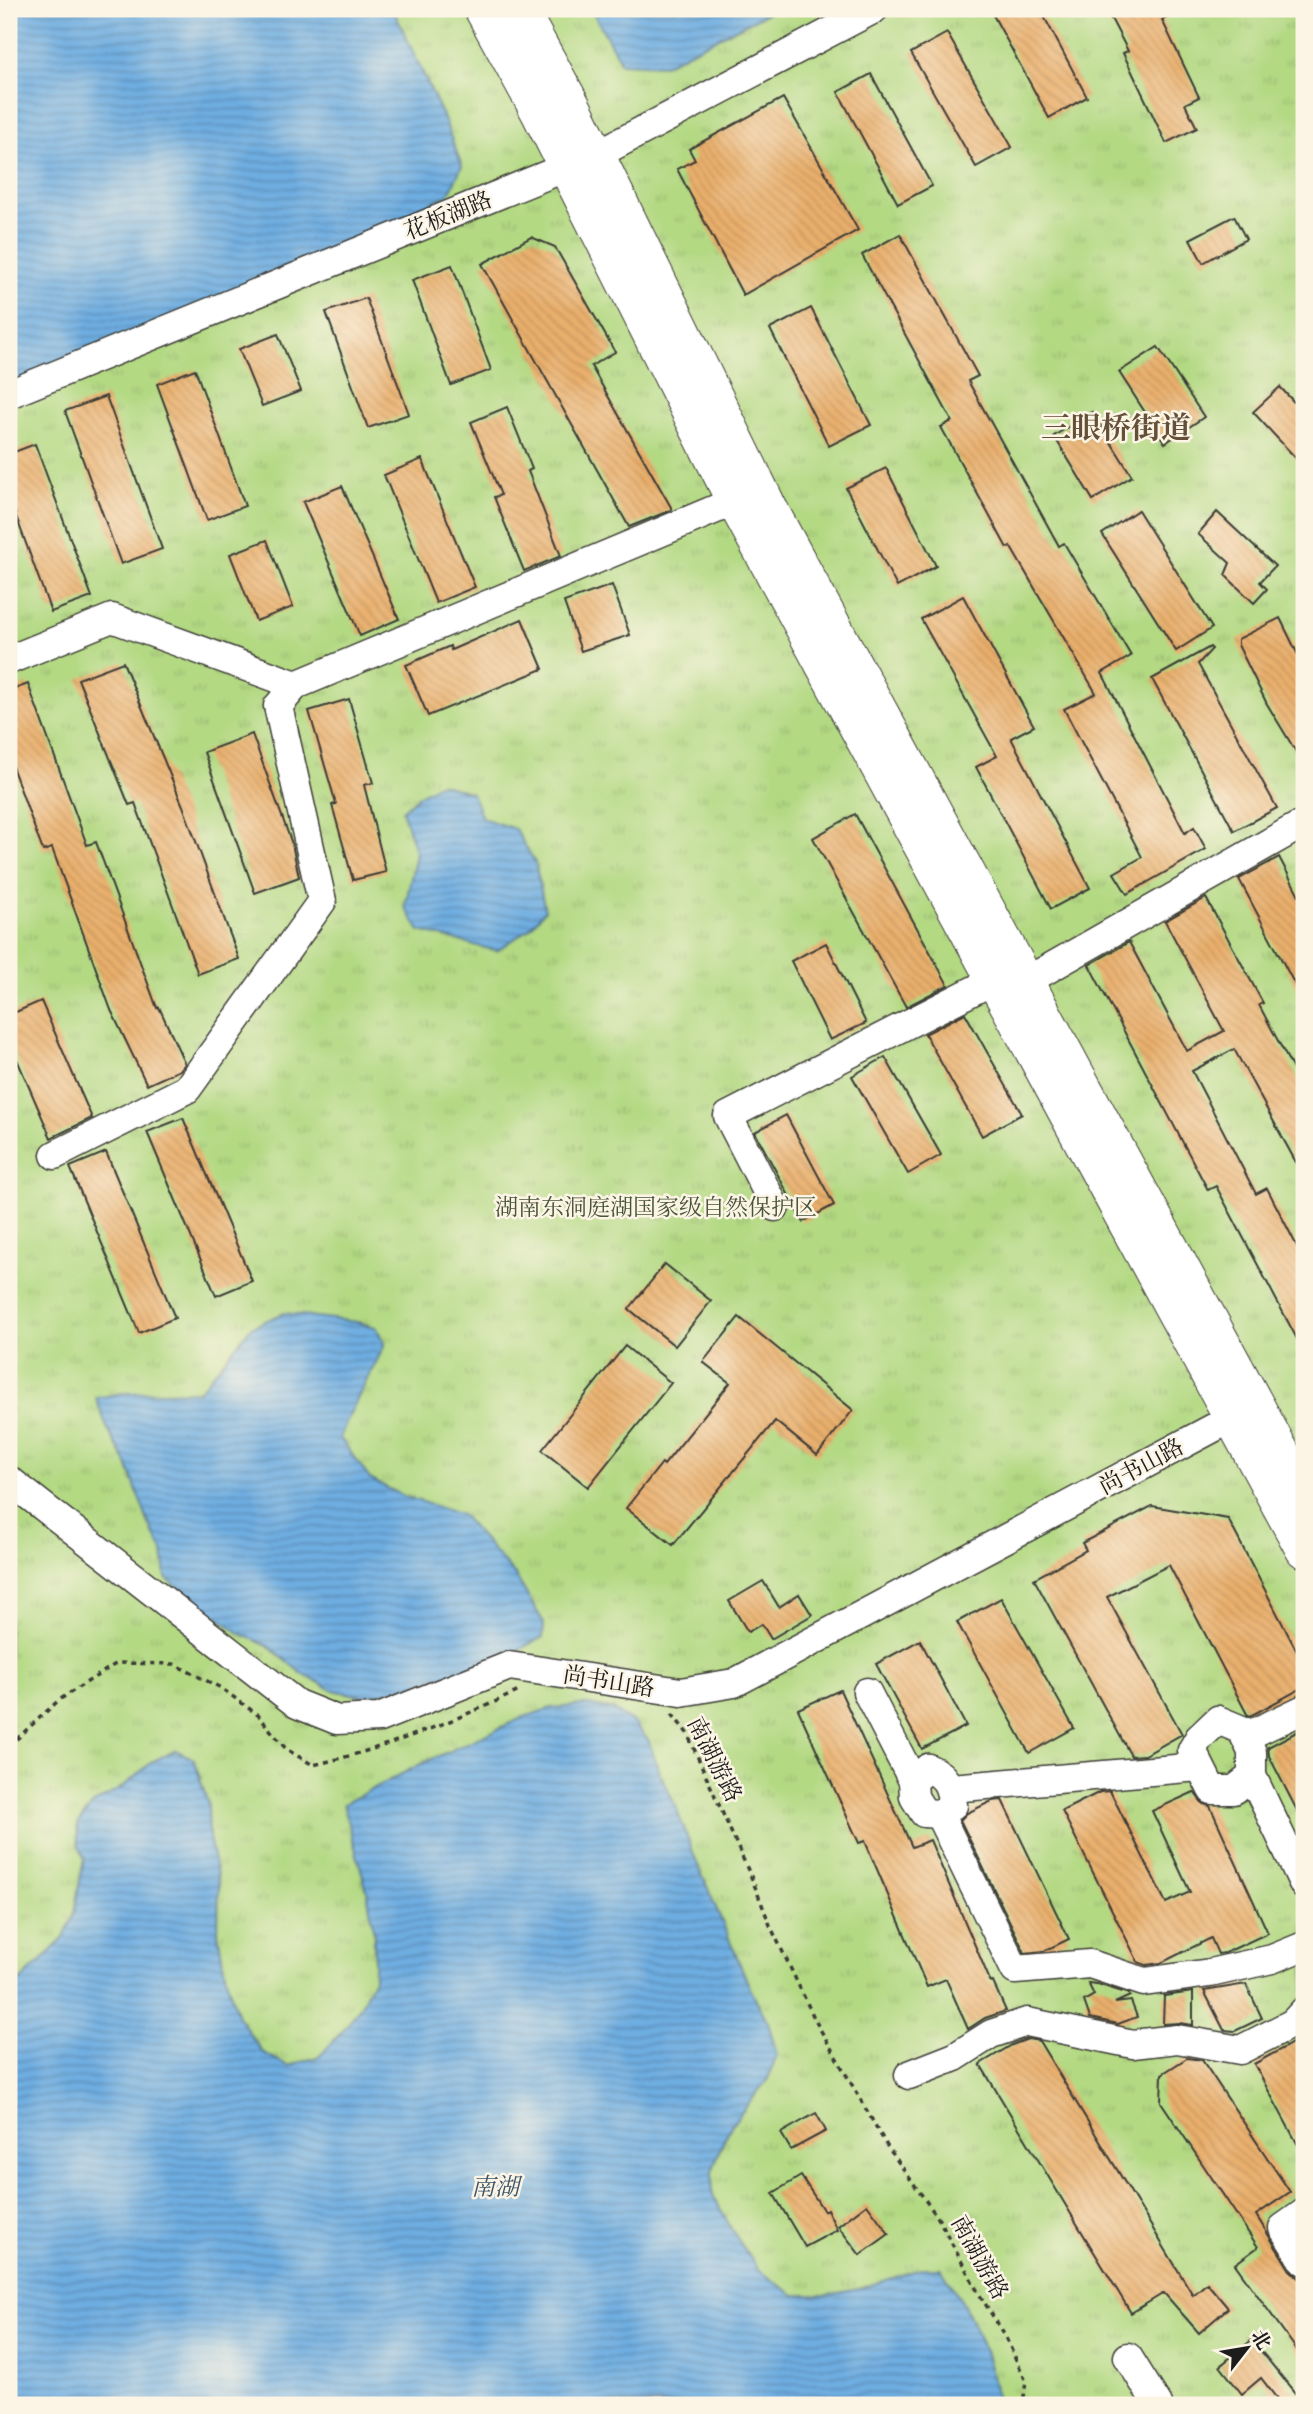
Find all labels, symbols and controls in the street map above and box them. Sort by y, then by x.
street label: 花板湖路 [400,184,496,246]
district label: 三眼桥街道 [1041,408,1191,447]
park label: 湖南东洞庭湖国家级自然保护区 [495,1192,817,1222]
street label: 尚书山路 [1093,1431,1189,1501]
street label: 尚书山路 [561,1659,657,1703]
street label: 南湖游路 [681,1711,749,1807]
water label: 南湖 [471,2171,523,2202]
street label: 南湖游路 [945,2209,1015,2305]
north arrow [1212,2312,1282,2382]
text: 北 [1246,2325,1277,2354]

